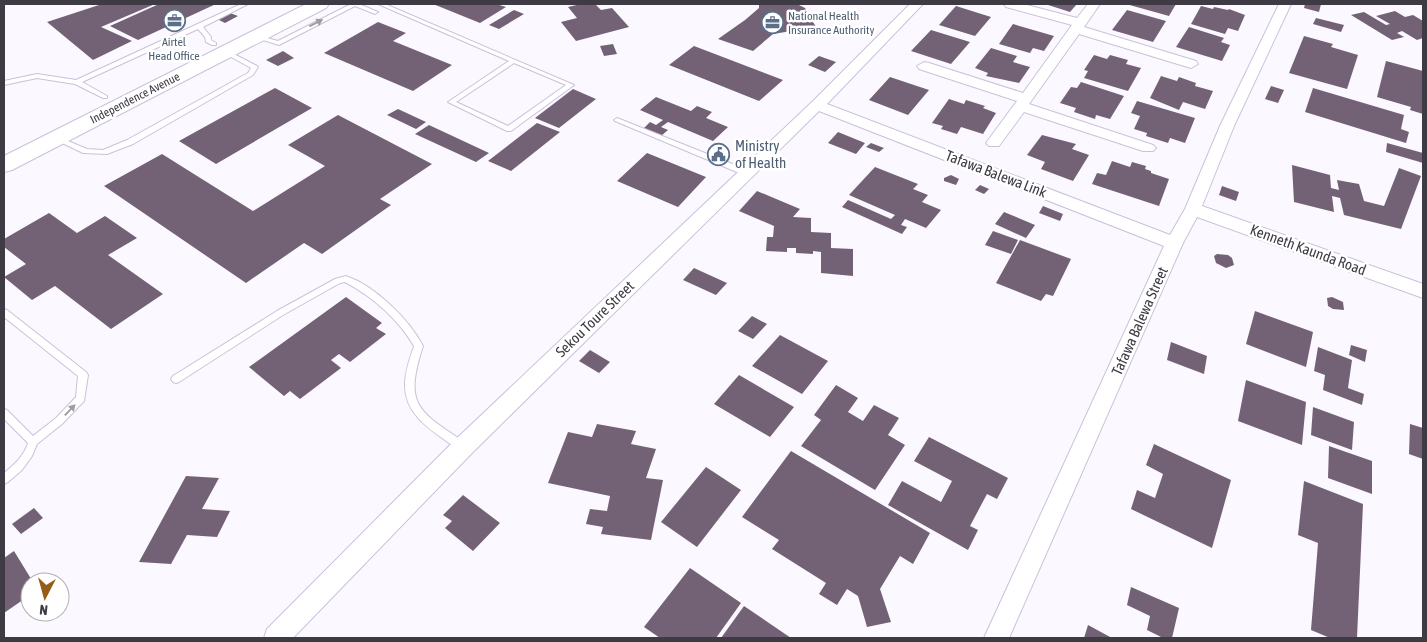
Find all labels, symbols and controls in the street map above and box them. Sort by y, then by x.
office icon: Airtel Head Office [162,9,186,33]
place label: National Health Insurance Authority [788,9,874,37]
office icon: National Health Insurance Authority [760,11,784,35]
one-way arrow [309,19,323,27]
place label: Airtel Head Office [148,35,200,63]
street label: Independence Avenue [88,69,182,127]
place label: Ministry of Health [735,137,786,171]
public building icon: Ministry of Health [707,143,731,167]
street label: Tafawa Balewa Link [943,146,1050,201]
street label: Kenneth Kaunda Road [1248,221,1368,278]
street label: Tafawa Balewa Street [1108,264,1171,378]
street label: Sekou Toure Street [552,277,637,360]
one-way arrow [64,404,76,416]
north arrow [20,572,70,622]
text: N [39,602,49,618]

